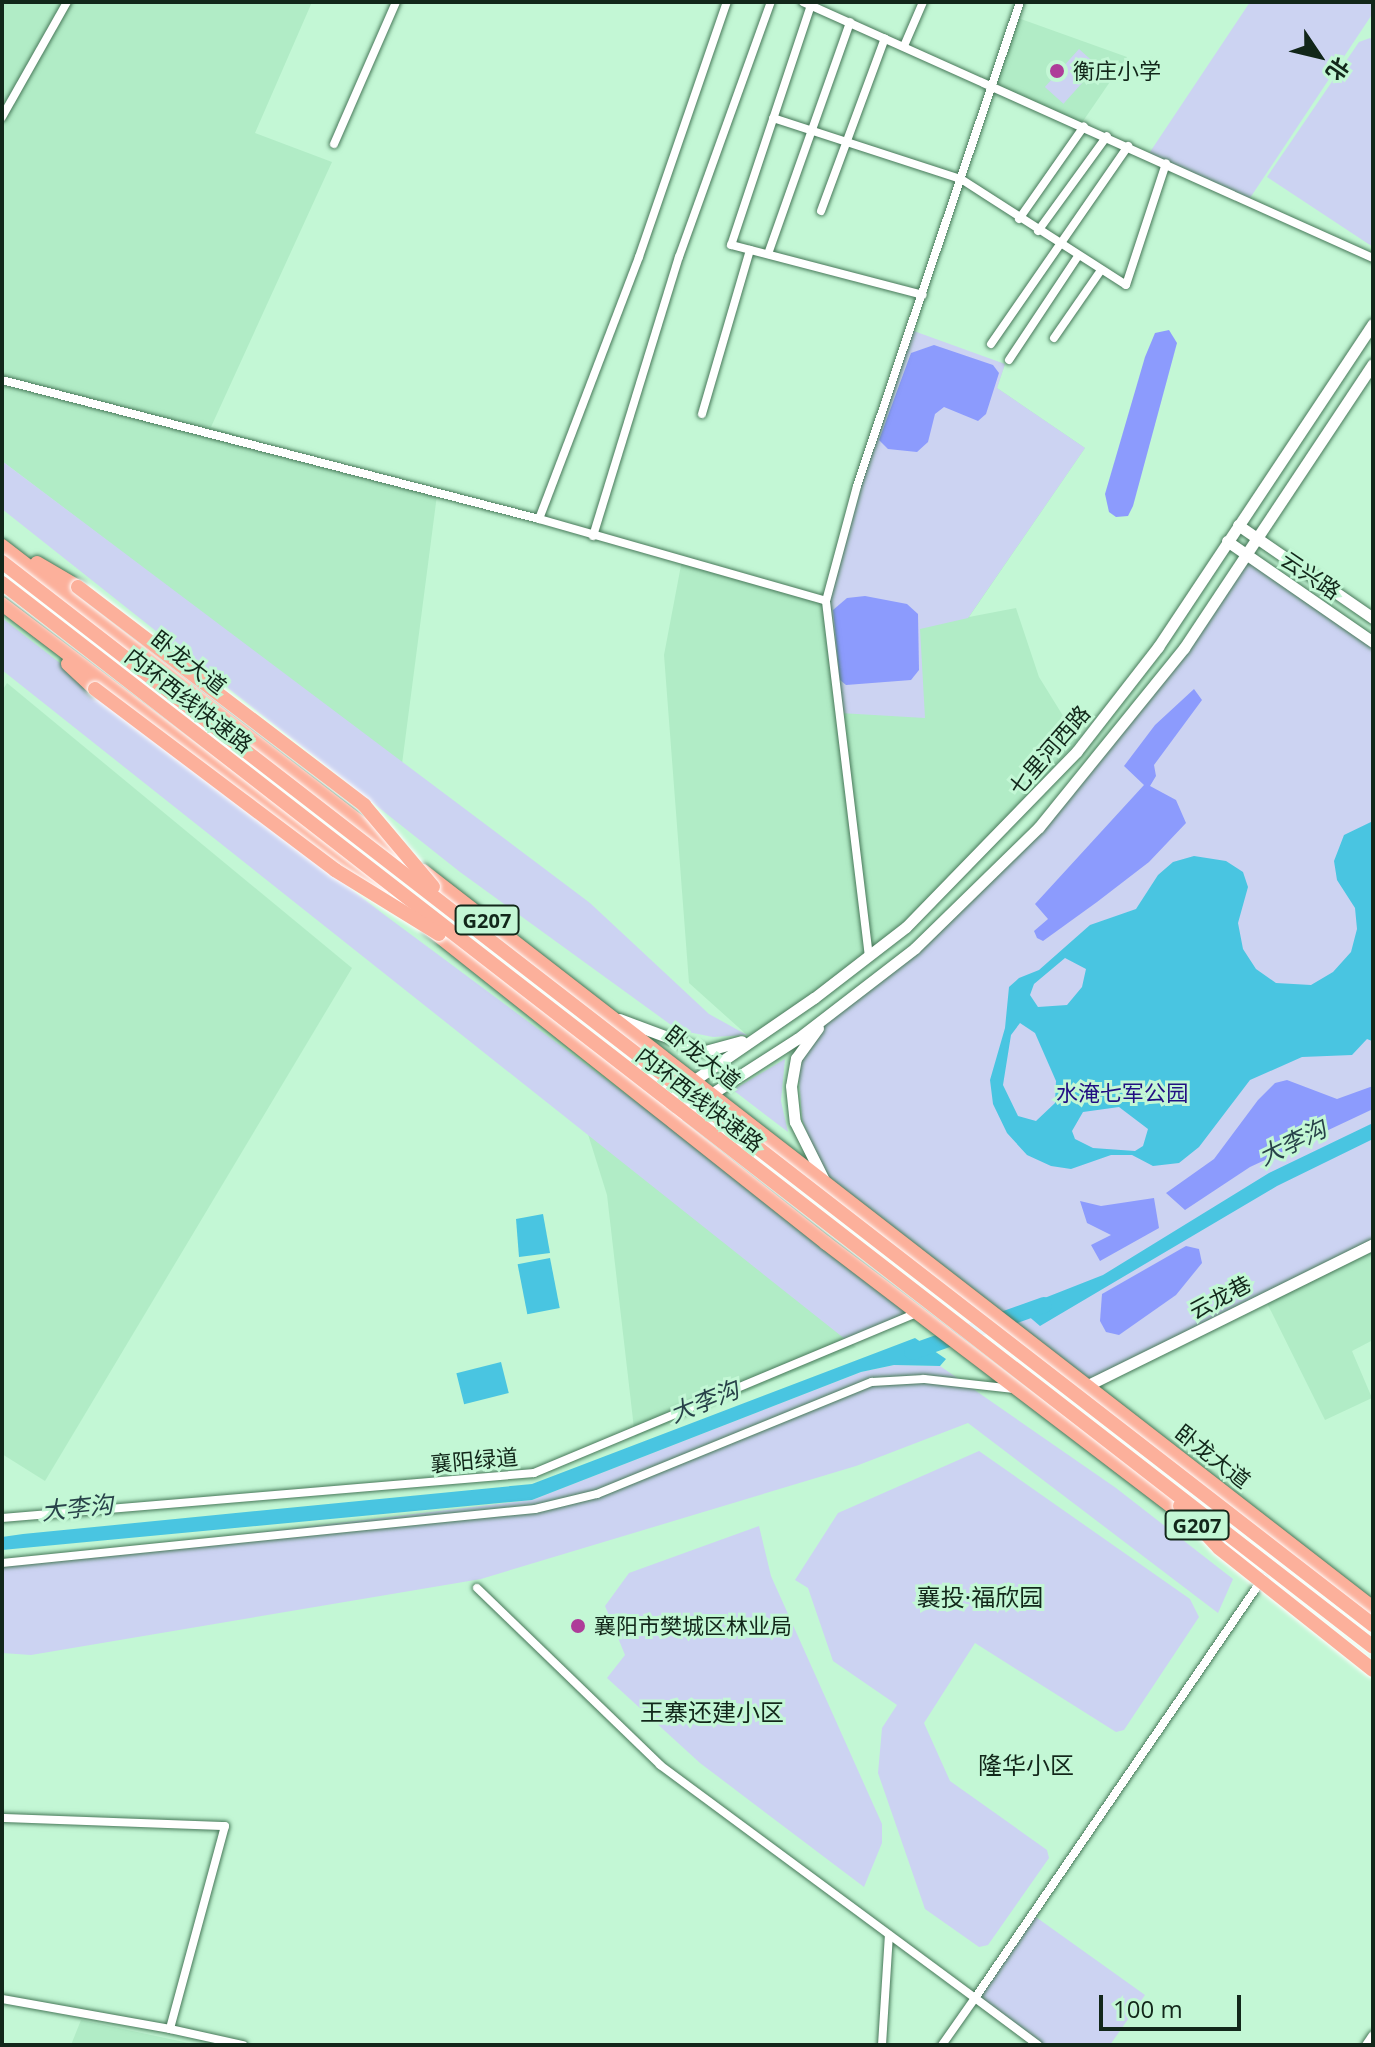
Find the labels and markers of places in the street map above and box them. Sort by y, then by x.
place label: 衡庄小学 [1073,58,1161,84]
marker: 衡庄小学 [1048,62,1066,80]
place label: 襄阳市樊城区林业局 [594,1613,792,1639]
marker: 襄阳市樊城区林业局 [569,1617,587,1635]

